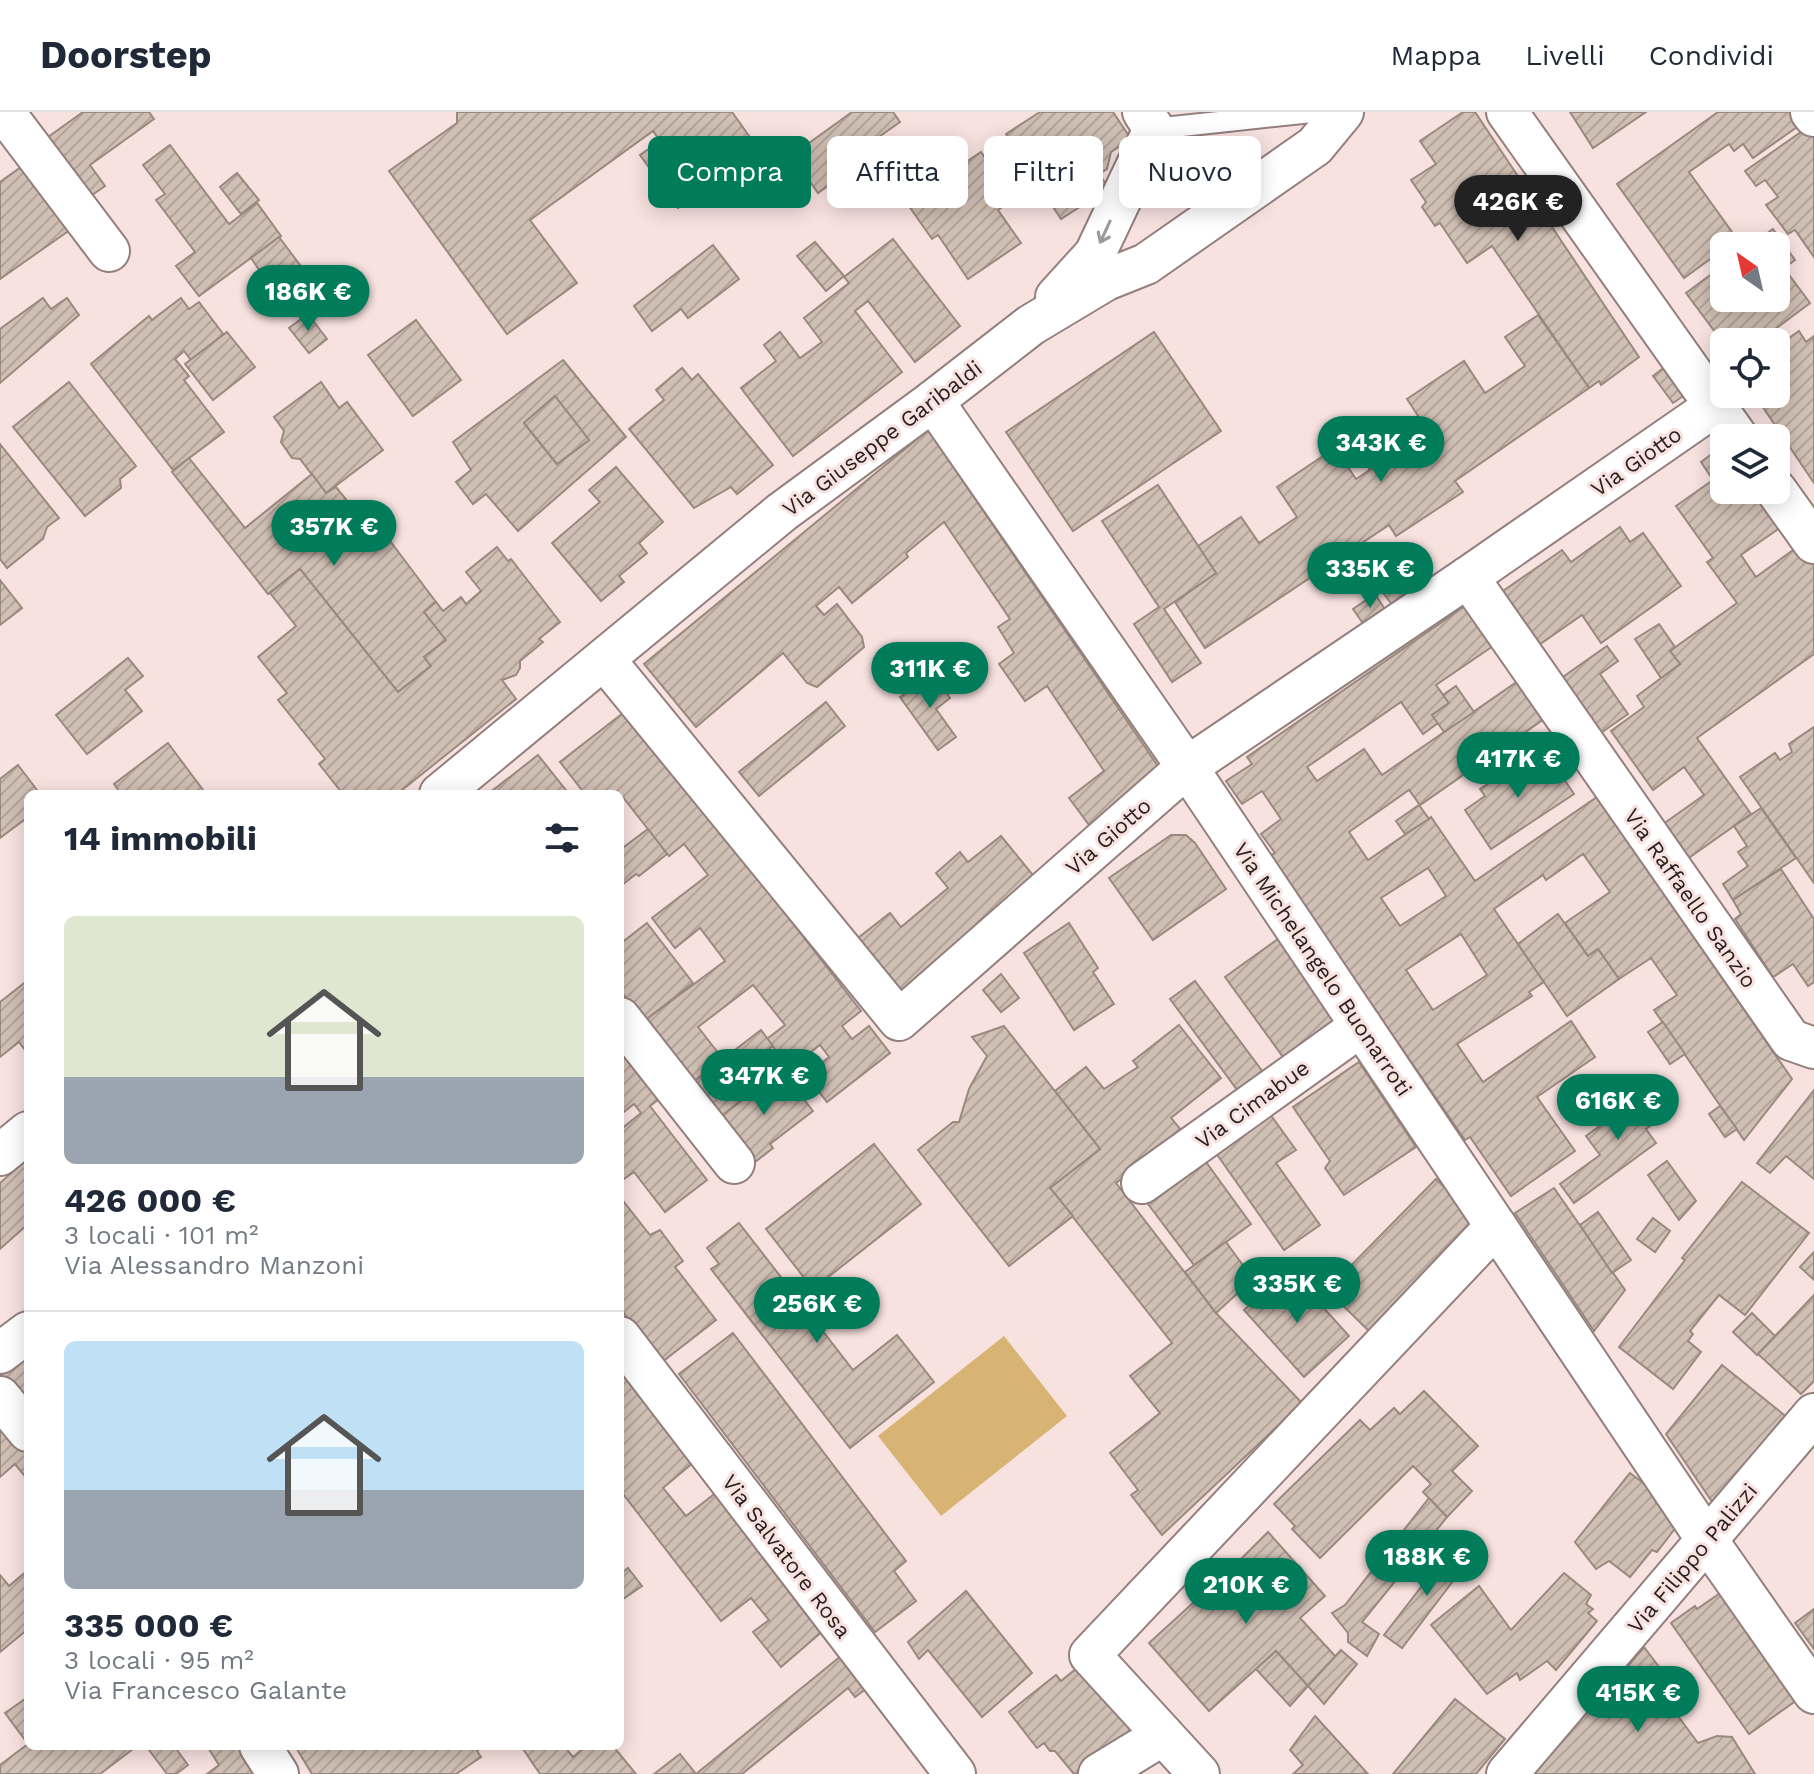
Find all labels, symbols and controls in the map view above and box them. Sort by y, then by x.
text: Doorstep [40,33,212,77]
text: Mappa [1391,39,1481,72]
text: Livelli [1525,39,1605,72]
text: Condividi [1649,39,1774,72]
chip: Compra [648,136,811,208]
chip: Affitta [827,136,968,208]
chip: Filtri [984,136,1103,208]
chip: Nuovo [1119,136,1261,208]
pin: 426K € [1453,175,1583,243]
text: 426K € [1472,186,1564,216]
one-way arrow [1097,220,1112,244]
north arrow [1710,232,1790,312]
map controls [1710,232,1790,504]
pin: 186K € [243,265,373,333]
text: 186K € [264,276,352,306]
button: locate [1710,328,1790,408]
street label: Via Giuseppe Garibaldi [778,355,987,521]
pin: 343K € [1316,416,1446,484]
street label: Via Giotto [1586,421,1686,502]
button: layers [1710,424,1790,504]
text: 343K € [1335,427,1427,457]
pin: 357K € [269,500,399,568]
text: 357K € [289,511,379,541]
pin: 335K € [1305,542,1435,610]
text: 335K € [1325,553,1415,583]
pin: 311K € [865,642,995,710]
text: 311K € [889,653,971,683]
pin: 417K € [1453,732,1583,800]
text: 417K € [1475,743,1561,773]
street label: Via Giotto [1061,793,1156,880]
street label: Via Raffaello Sanzio [1619,804,1762,993]
icon: filters [540,816,584,860]
text: 14 immobili [64,818,257,858]
street label: Via Michelangelo Buonarroti [1228,838,1417,1101]
icon: home [252,968,396,1112]
pin: 347K € [699,1049,829,1117]
street label: Via Cimabue [1191,1055,1314,1154]
text: 347K € [719,1060,809,1090]
pin: 616K € [1553,1074,1683,1142]
text: 616K € [1575,1085,1661,1115]
text: 426 000 € [64,1180,236,1220]
text: 3 locali · 101 m² [64,1220,258,1250]
text: Via Alessandro Manzoni [64,1250,364,1280]
pin: 335K € [1232,1257,1362,1325]
text: 335K € [1252,1268,1342,1298]
pin: 256K € [752,1277,882,1345]
text: 256K € [772,1288,862,1318]
icon: home [252,1393,396,1537]
street label: Via Salvatore Rosa [717,1470,856,1643]
street label: Via Filippo Palizzi [1623,1478,1762,1638]
pin: 188K € [1362,1530,1492,1598]
text: 188K € [1383,1541,1471,1571]
pin: 210K € [1181,1558,1311,1626]
text: 210K € [1202,1569,1290,1599]
text: 335 000 € [64,1605,233,1645]
text: 3 locali · 95 m² [64,1645,254,1675]
pin: 415K € [1573,1666,1703,1734]
text: Via Francesco Galante [64,1675,347,1705]
text: 415K € [1595,1677,1681,1707]

